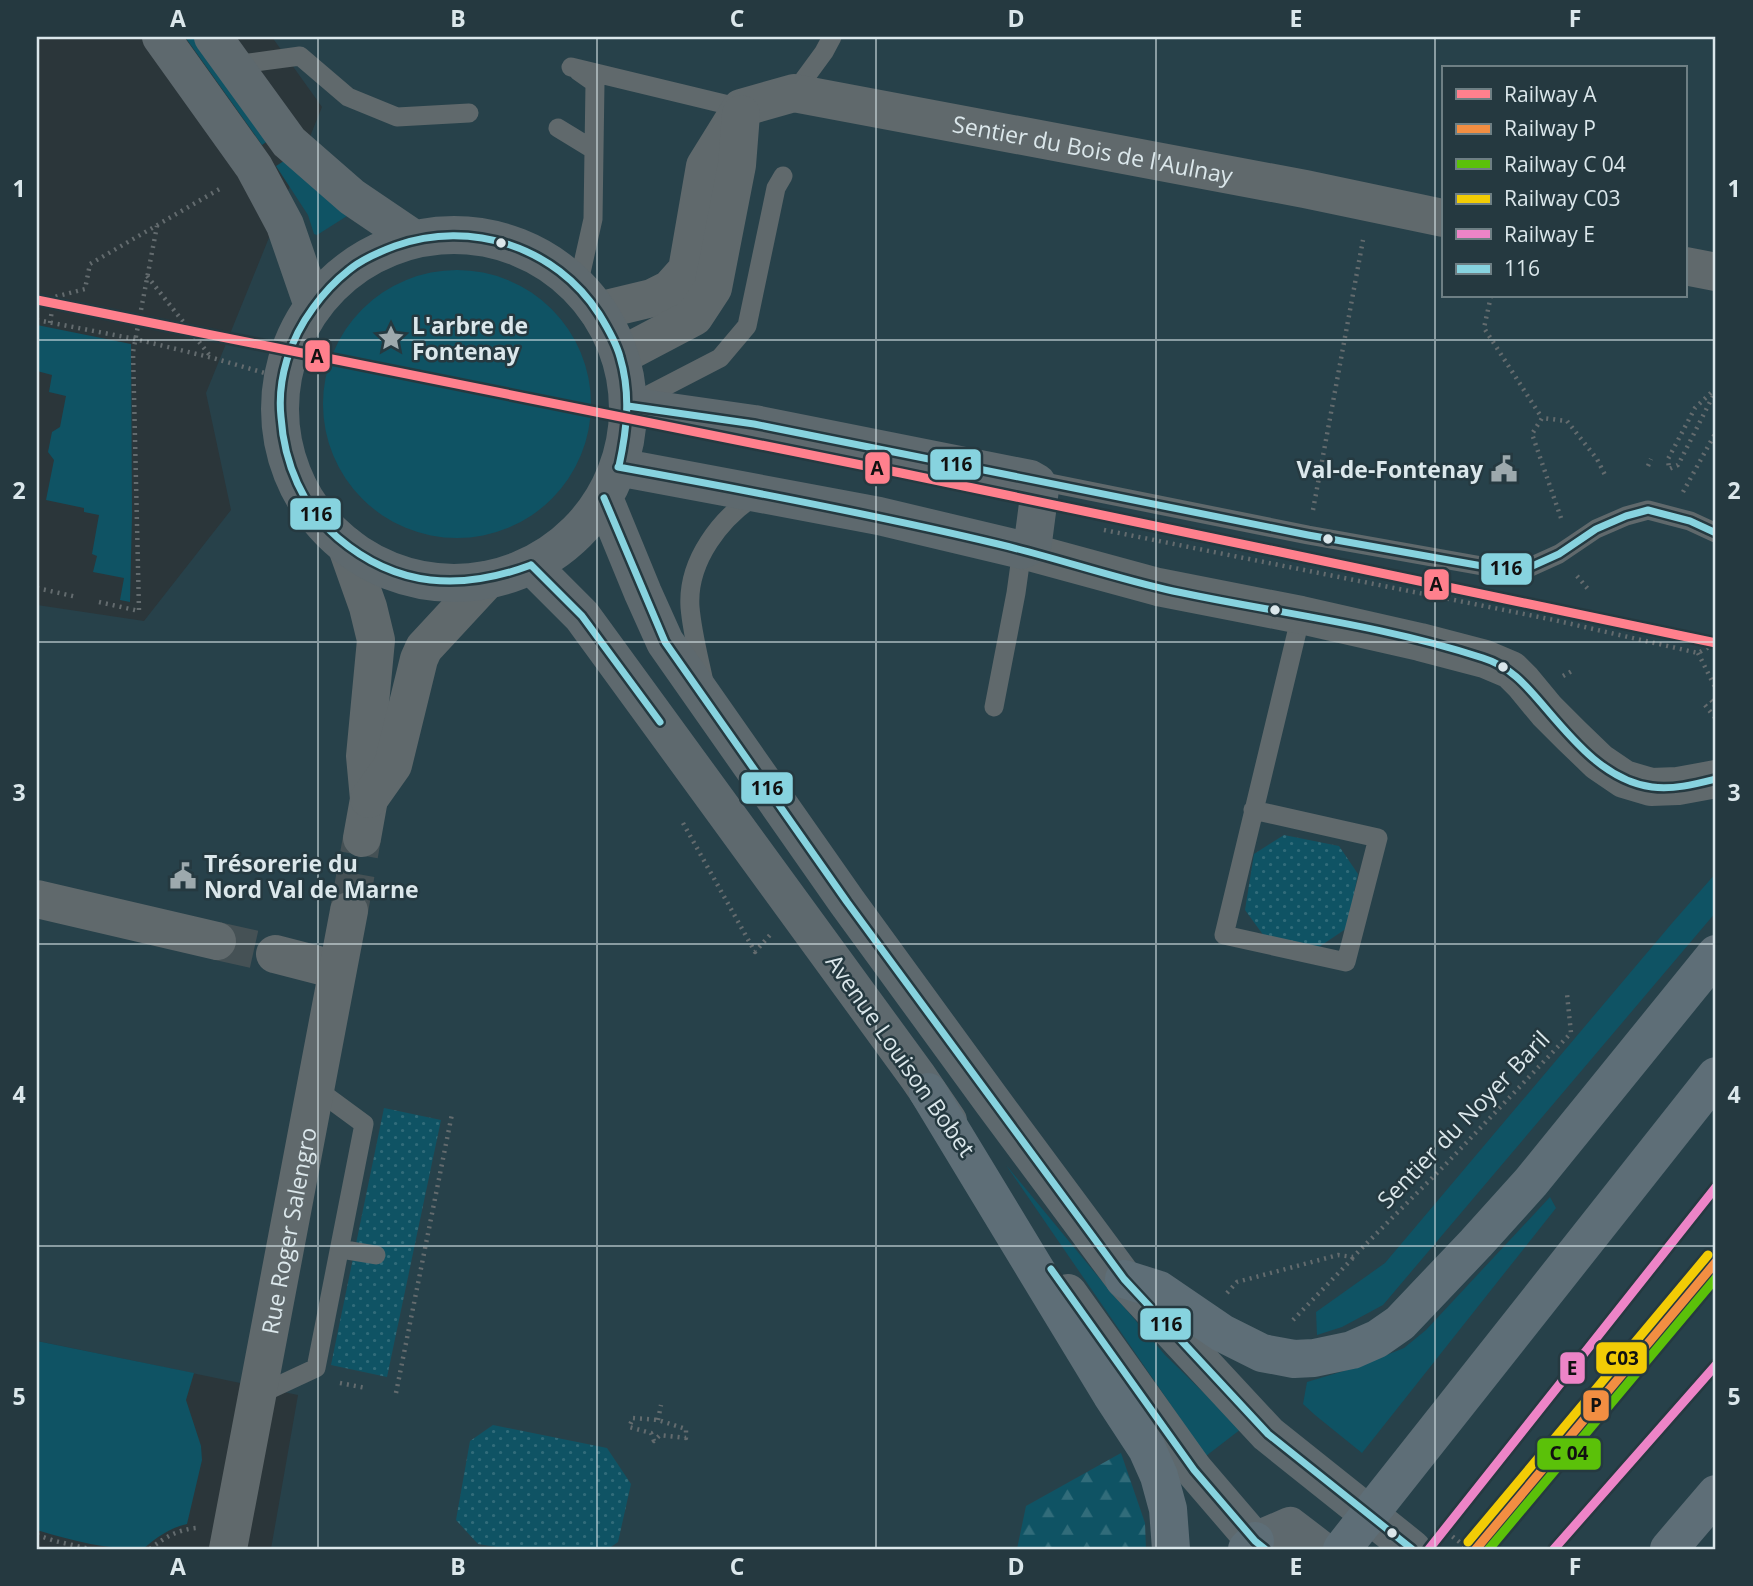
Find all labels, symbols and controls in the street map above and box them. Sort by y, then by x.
text: A [170,2,186,34]
text: B [450,2,466,34]
text: C [730,2,744,34]
text: D [1007,2,1025,34]
text: E [1290,2,1302,34]
text: F [1569,2,1581,34]
legend [1442,66,1686,298]
text: Railway A [1504,80,1597,108]
street label: Sentier du Bois de l'Aulnay [950,107,1236,191]
text: Railway P [1504,114,1596,142]
text: Railway C 04 [1504,150,1626,178]
text: 1 [12,172,26,204]
text: 1 [1727,172,1741,204]
text: Railway C03 [1504,184,1620,212]
text: Railway E [1504,220,1595,248]
unlabelled marker [494,236,508,250]
text: 116 [1504,254,1540,282]
place label: L'arbre de Fontenay [412,309,528,367]
place icon: L'arbre de Fontenay [376,323,406,353]
line badge: A [304,339,331,373]
text: A [310,343,324,369]
line badge: 116 [929,448,982,481]
line badge: A [864,451,891,485]
text: 116 [940,451,972,477]
place label: Val-de-Fontenay [1297,453,1484,485]
public building icon: Val-de-Fontenay [1489,454,1519,484]
text: A [870,455,884,481]
text: 2 [12,474,26,506]
text: 2 [1727,474,1741,506]
line badge: 116 [289,497,342,531]
text: 116 [300,501,332,527]
unlabelled marker [1321,532,1335,546]
line badge: 116 [1480,552,1533,586]
text: 116 [1490,555,1522,581]
line badge: A [1423,568,1450,601]
text: A [1429,571,1443,597]
unlabelled marker [1268,603,1282,617]
unlabelled marker [1496,660,1510,674]
line badge: 116 [740,771,794,805]
text: 116 [751,775,783,801]
text: 3 [12,776,26,808]
text: 3 [1727,776,1741,808]
place label: Trésorerie du Nord Val de Marne [204,847,419,905]
public building icon: Trésorerie du Nord Val de Marne [168,861,198,891]
street label: Avenue Louison Bobet [819,947,983,1163]
street label: Sentier du Noyer Baril [1370,1023,1556,1215]
text: 4 [12,1078,26,1110]
text: 4 [1727,1078,1741,1110]
street label: Rue Roger Salengro [253,1124,324,1337]
line badge: 116 [1139,1307,1192,1341]
text: 116 [1150,1311,1182,1337]
line badge: C03 [1595,1341,1648,1375]
text: C03 [1605,1345,1639,1371]
line badge: E [1559,1351,1586,1385]
text: E [1567,1355,1577,1381]
text: 5 [12,1380,26,1412]
text: 5 [1727,1380,1741,1412]
line badge: P [1582,1389,1610,1422]
text: P [1590,1392,1602,1418]
line badge: C 04 [1536,1437,1602,1471]
text: C 04 [1550,1440,1589,1466]
unlabelled marker [1385,1526,1399,1540]
text: A [170,1550,186,1582]
text: B [450,1550,466,1582]
text: C [730,1550,744,1582]
text: D [1007,1550,1025,1582]
text: E [1290,1550,1302,1582]
text: F [1569,1550,1581,1582]

